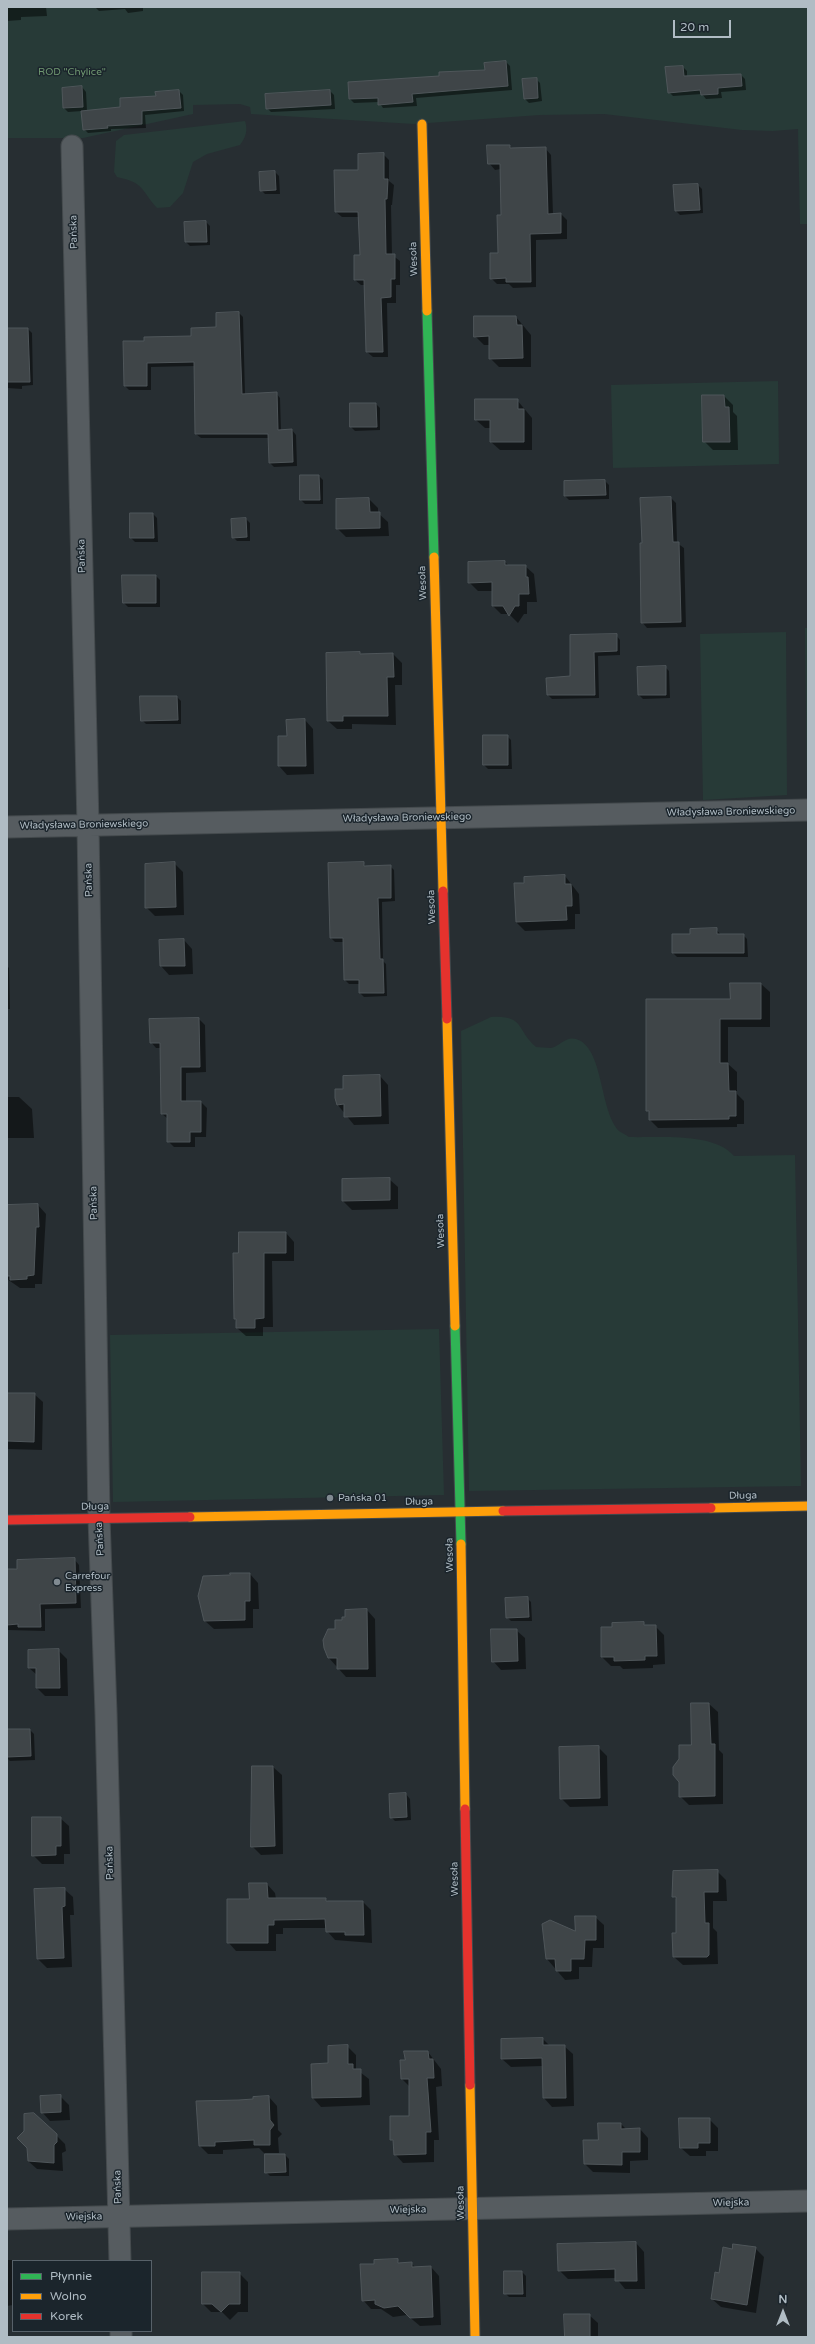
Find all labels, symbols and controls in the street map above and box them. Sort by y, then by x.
scale bar [675,12,733,38]
text: 20 m [680,20,709,34]
park label: ROD "Chylice" [38,66,106,78]
street label: Pańska [68,215,80,249]
street label: Wesoła [407,242,421,276]
street label: Pańska [76,539,88,573]
street label: Wesoła [416,566,430,600]
street label: Władysława Broniewskiego [667,805,795,819]
street label: Władysława Broniewskiego [343,811,471,825]
street label: Władysława Broniewskiego [20,818,148,832]
street label: Pańska [83,863,95,897]
street label: Wesoła [425,890,439,924]
street label: Pańska [88,1186,100,1220]
street label: Wesoła [434,1214,448,1248]
street label: Długa [729,1490,757,1502]
place label: Pańska 01 [338,1492,387,1504]
marker: Pańska 01 [325,1493,335,1503]
street label: Długa [405,1496,433,1508]
street label: Długa [81,1501,109,1513]
street label: Pańska [93,1522,107,1556]
street label: Wesoła [444,1538,456,1572]
place label: Carrefour Express [65,1570,110,1594]
marker: Carrefour Express [52,1577,62,1587]
street label: Pańska [104,1846,116,1880]
street label: Wesoła [449,1862,461,1896]
street label: Pańska [112,2170,124,2204]
street label: Wesoła [455,2186,467,2220]
street label: Wiejska [713,2197,749,2209]
street label: Wiejska [390,2204,426,2216]
street label: Wiejska [66,2211,102,2223]
legend [12,2260,152,2332]
text: Płynnie [50,2269,92,2283]
text: Wolno [50,2289,86,2303]
north arrow [763,2292,803,2332]
text: N [779,2293,787,2306]
text: Korek [50,2309,83,2323]

